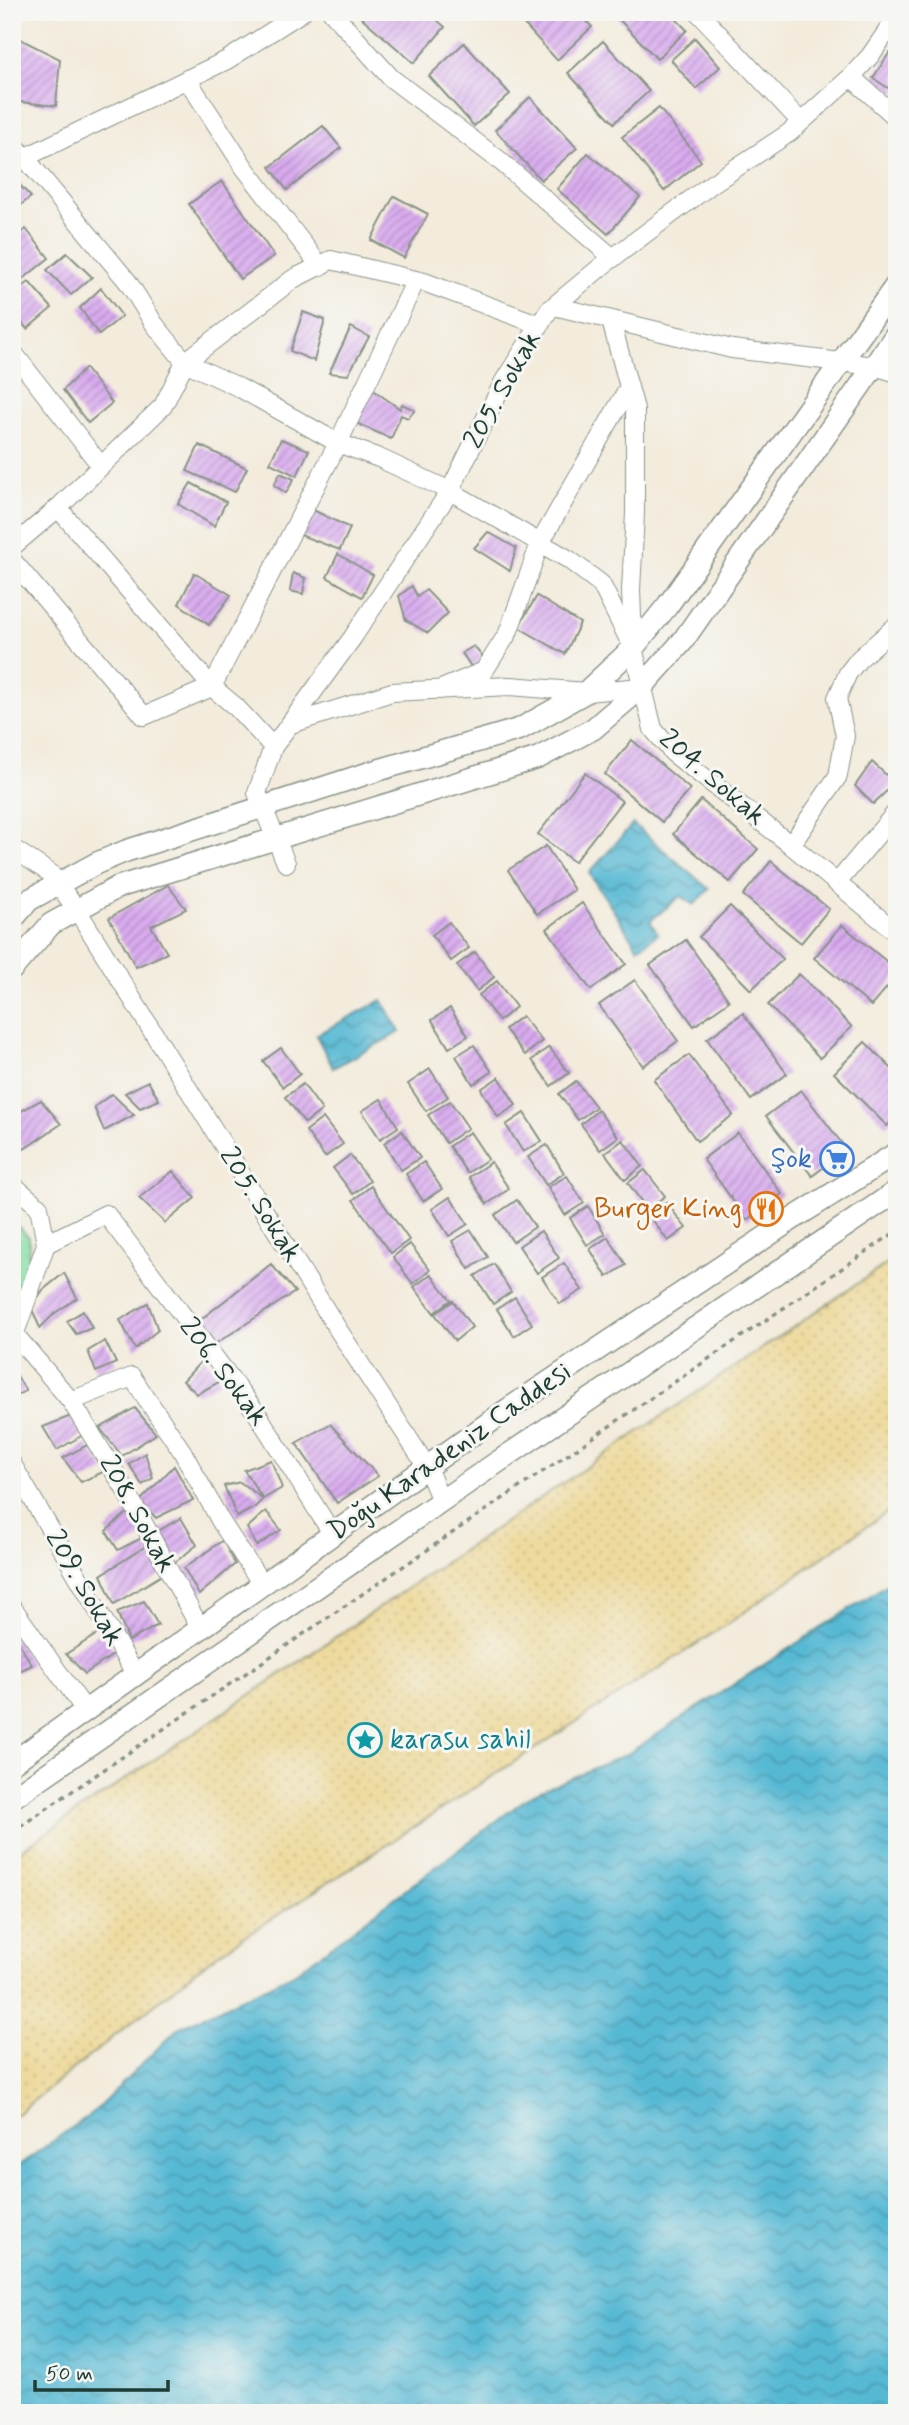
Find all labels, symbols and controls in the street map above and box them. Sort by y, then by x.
street label: 205. Sokak [455,324,551,456]
street label: 204. Sokak [651,721,773,835]
street label: 205. Sokak [210,1140,310,1270]
supermarket icon: Şok [818,1140,856,1178]
place label: Şok [770,1141,812,1178]
restaurant icon: Burger King [747,1190,785,1228]
place label: Burger King [594,1191,742,1230]
street label: 206. Sokak [170,1310,276,1434]
street label: Doğu Karadeniz Caddesi [321,1354,579,1550]
street label: 208. Sokak [90,1449,185,1580]
street label: 209. Sokak [36,1523,132,1653]
place icon: karasu sahil [346,1721,384,1759]
place label: karasu sahil [390,1722,531,1759]
scale bar [35,2348,168,2392]
text: 50 m [46,2360,93,2388]

